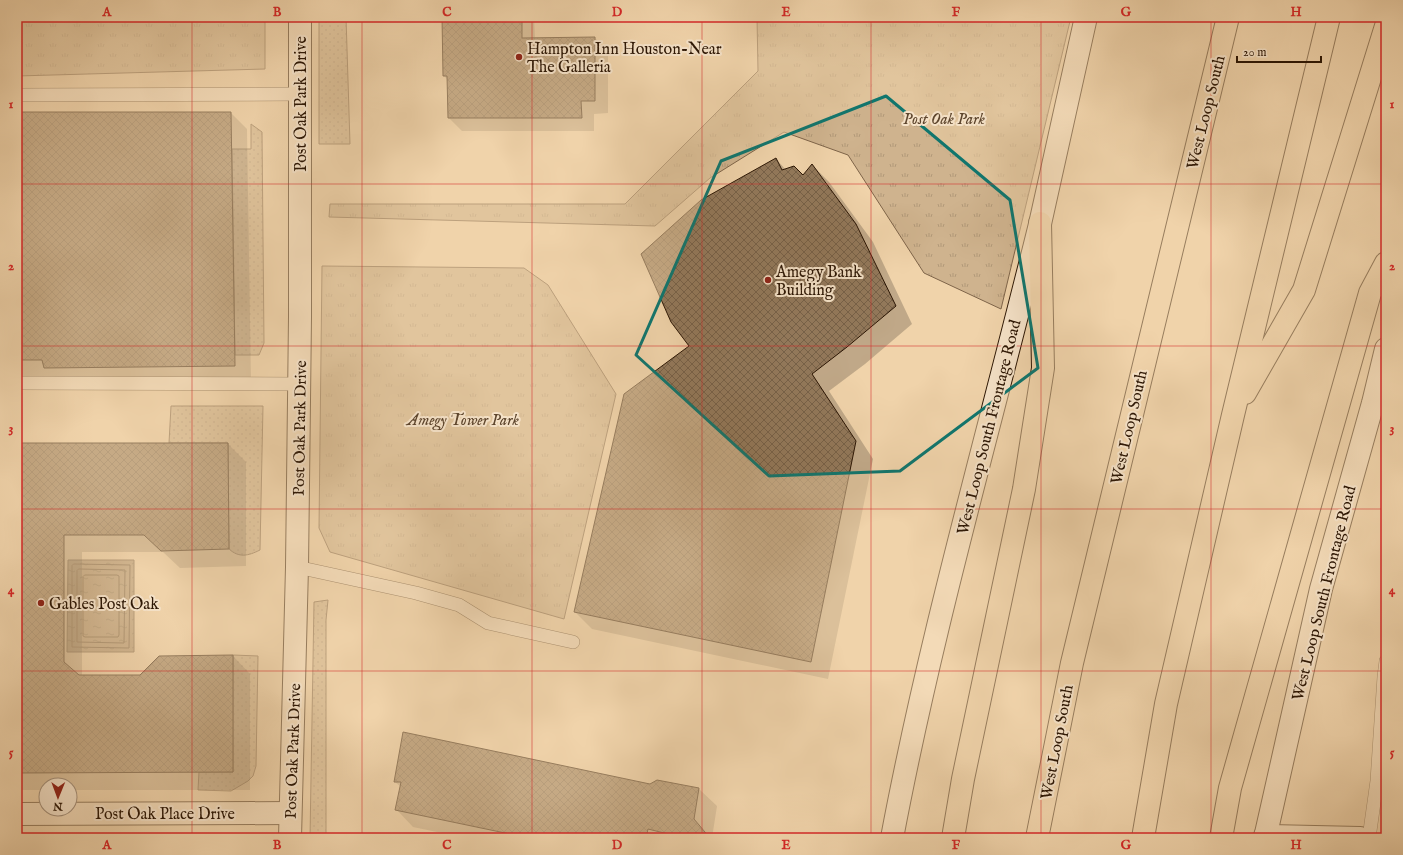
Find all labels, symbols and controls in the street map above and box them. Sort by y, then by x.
text: A [102,4,113,21]
text: B [273,4,282,21]
text: C [442,4,452,21]
text: D [612,4,623,21]
text: E [781,4,791,21]
text: F [952,4,961,21]
text: G [1121,4,1132,21]
text: H [1290,4,1302,21]
street label: Post Oak Park Drive [292,36,312,172]
scale bar [1237,38,1321,64]
place label: Hampton Inn Houston-Near The Galleria [527,40,722,78]
text: 20 m [1243,45,1266,60]
marker: Hampton Inn Houston-Near The Galleria [514,52,524,62]
street label: West Loop South [1183,53,1231,171]
text: 1 [9,96,14,113]
text: 1 [1390,96,1395,113]
park label: Post Oak Park [903,110,986,130]
text: 2 [8,258,14,275]
text: 2 [1389,258,1395,275]
place label: Amegy Bank Building [775,263,862,301]
marker: Amegy Bank Building [763,275,773,285]
street label: West Loop South Frontage Road [954,317,1026,537]
street label: Post Oak Park Drive [290,360,312,496]
street label: West Loop South [1107,368,1153,486]
park label: Amegy Tower Park [405,411,519,431]
text: 3 [9,420,14,437]
text: 3 [1390,420,1395,437]
street label: West Loop South Frontage Road [1289,483,1361,703]
text: 4 [8,582,15,599]
text: 4 [1389,582,1396,599]
place label: Gables Post Oak [49,595,159,615]
marker: Gables Post Oak [36,598,46,608]
street label: Post Oak Park Drive [282,683,306,819]
street label: West Loop South [1037,683,1079,801]
text: 5 [9,744,14,761]
text: 5 [1390,744,1395,761]
north arrow [38,777,78,817]
text: N [52,799,64,813]
street label: Post Oak Place Drive [95,805,235,825]
text: A [102,837,113,854]
text: B [273,837,282,854]
text: C [442,837,452,854]
text: D [612,837,623,854]
text: E [781,837,791,854]
text: F [952,837,961,854]
text: G [1121,837,1132,854]
text: H [1290,837,1302,854]

